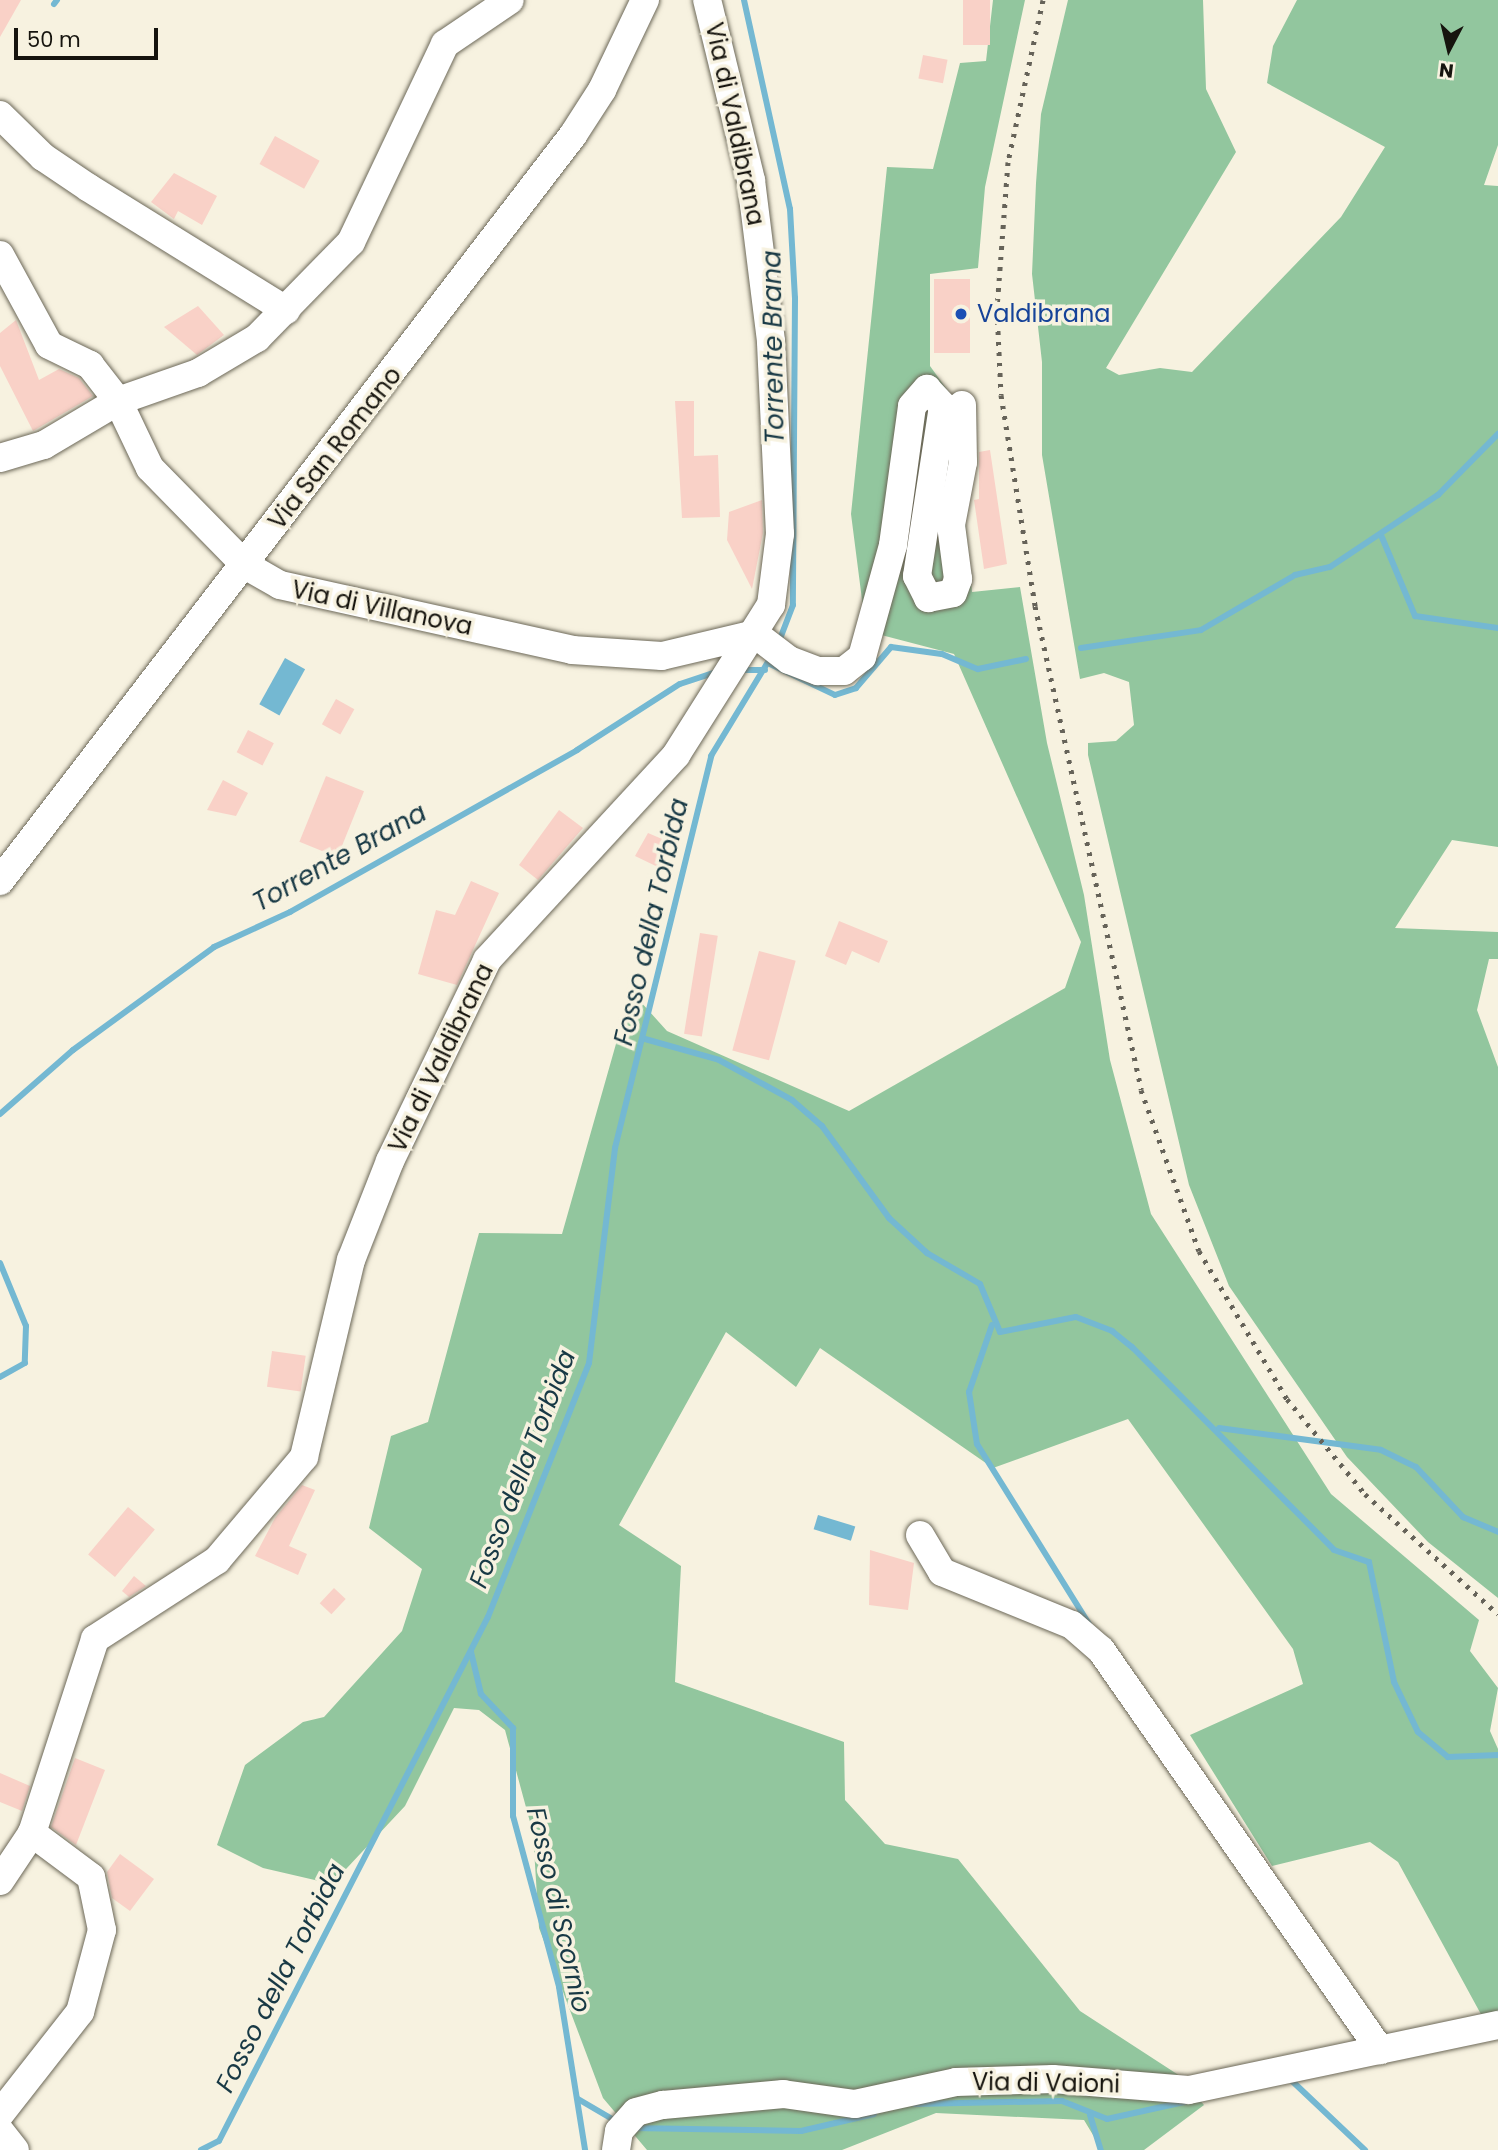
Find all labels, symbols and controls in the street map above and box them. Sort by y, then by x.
scale bar [18,14,161,58]
north arrow [1414,14,1484,84]
street label: Via di Valdibrana [699,20,771,228]
text: 50 m [27,25,81,54]
text: N [1438,56,1455,85]
water label: Torrente Brana [757,250,791,444]
place label: Valdibrana [977,300,1110,328]
marker: Valdibrana [951,304,971,324]
street label: Via San Romano [263,361,407,535]
street label: Via di Villanova [289,575,475,641]
water label: Fosso della Torbida [608,795,696,1049]
water label: Torrente Brana [248,797,432,919]
street label: Via di Valdibrana [383,959,499,1157]
water label: Fosso della Torbida [463,1345,583,1593]
water label: Fosso di Scornio [519,1804,597,2016]
water label: Fosso della Torbida [210,1858,352,2098]
street label: Via di Vaioni [972,2067,1120,2099]

